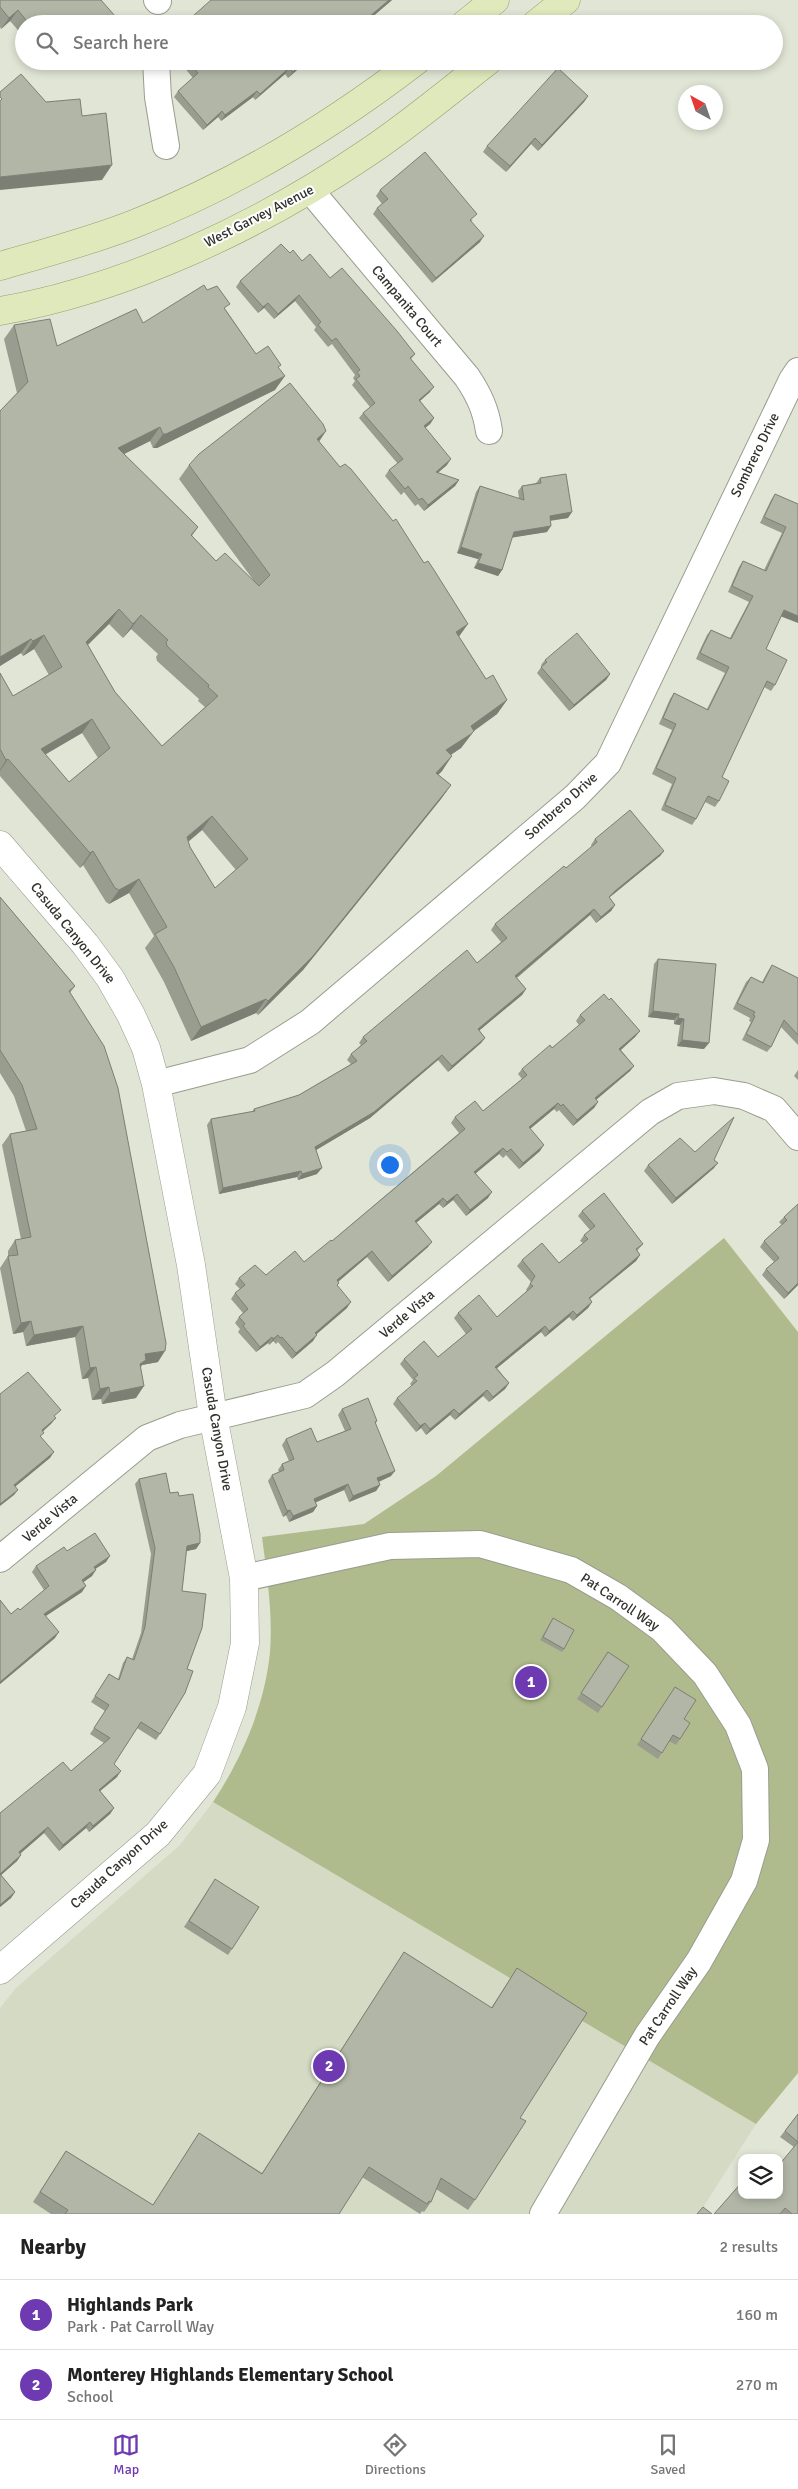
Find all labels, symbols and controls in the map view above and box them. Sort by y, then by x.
search box [15,15,783,70]
icon: search [33,29,61,57]
text: Search here [73,31,169,55]
north arrow [678,85,723,130]
street label: West Garvey Avenue [201,181,317,251]
street label: Campanita Court [368,262,446,350]
street label: Sombrero Drive [727,410,783,500]
street label: Sombrero Drive [521,769,601,843]
street label: Casuda Canyon Drive [27,879,119,987]
your location [377,1152,403,1178]
street label: Verde Vista [376,1286,438,1342]
street label: Casuda Canyon Drive [198,1366,236,1492]
street label: Verde Vista [19,1490,81,1546]
street label: Pat Carroll Way [577,1569,663,1635]
pin: 1 [515,1663,547,1701]
street label: Casuda Canyon Drive [67,1816,171,1912]
street label: Pat Carroll Way [635,1963,701,2049]
pin: 2 [313,2047,345,2085]
map controls [738,2154,783,2199]
button: layers [738,2154,783,2199]
text: Nearby [20,2234,86,2260]
text: 2 results [719,2237,778,2257]
text: Highlands Park [67,2293,193,2317]
text: 1 [32,2305,40,2325]
text: 160 m [736,2305,778,2325]
text: Park · Pat Carroll Way [67,2317,214,2337]
text: Monterey Highlands Elementary School [67,2363,394,2387]
text: 2 [32,2375,40,2395]
text: 270 m [736,2375,778,2395]
text: School [67,2387,113,2407]
tab: Map [112,2431,140,2478]
tab: Directions [365,2431,426,2478]
tab: Saved [650,2431,686,2478]

